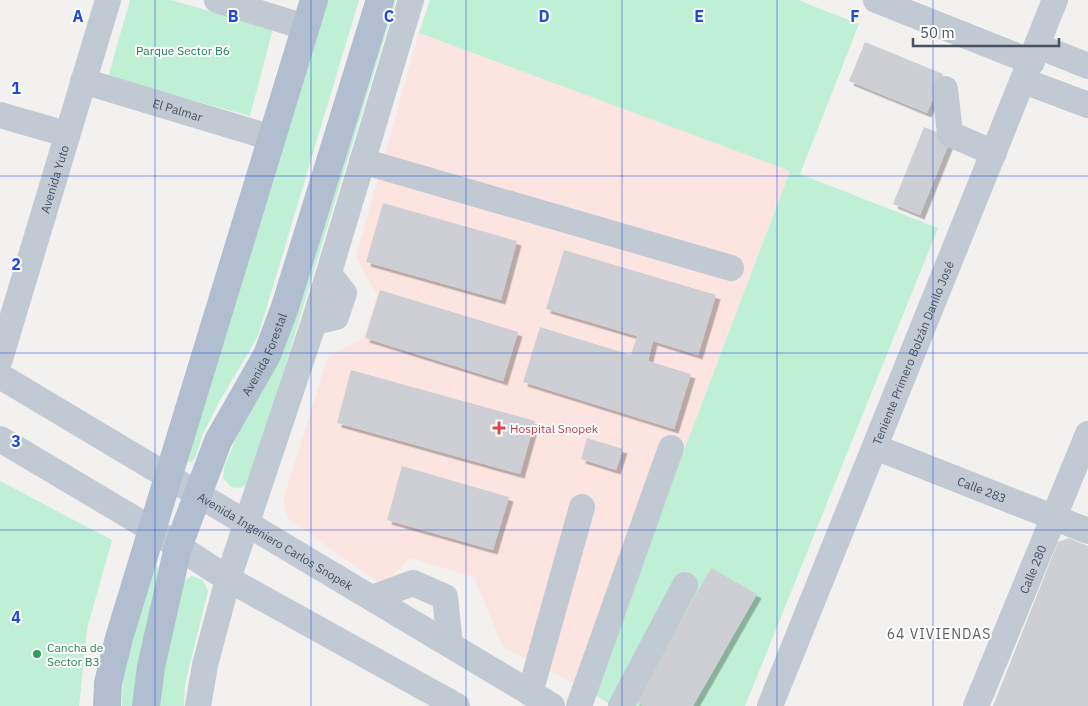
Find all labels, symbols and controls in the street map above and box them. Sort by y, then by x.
text: A [73,6,84,26]
text: B [228,6,239,26]
text: C [384,6,394,26]
text: D [538,6,550,26]
text: E [694,6,704,26]
text: F [850,6,860,26]
scale bar [913,15,1059,47]
text: 50 m [920,23,955,42]
park label: Parque Sector B6 [136,43,230,58]
text: 1 [11,78,21,98]
street label: El Palmar [151,95,205,124]
street label: Avenida Yuto [37,143,72,215]
text: 2 [11,254,21,274]
street label: Teniente Primero Bolzán Danilo José [869,258,957,447]
street label: Avenida Forestal [238,311,290,398]
marker: Hospital Snopek [492,421,506,435]
place label: Hospital Snopek [510,421,599,436]
text: 3 [11,431,21,451]
street label: Calle 283 [955,473,1009,506]
street label: Avenida Ingeniero Carlos Snopek [195,489,356,593]
street label: Calle 280 [1016,543,1049,596]
text: 4 [11,607,21,627]
district label: 64 VIVIENDAS [887,625,991,643]
place label: Cancha de Sector B3 [47,640,104,669]
marker: Cancha de Sector B3 [31,648,43,660]

